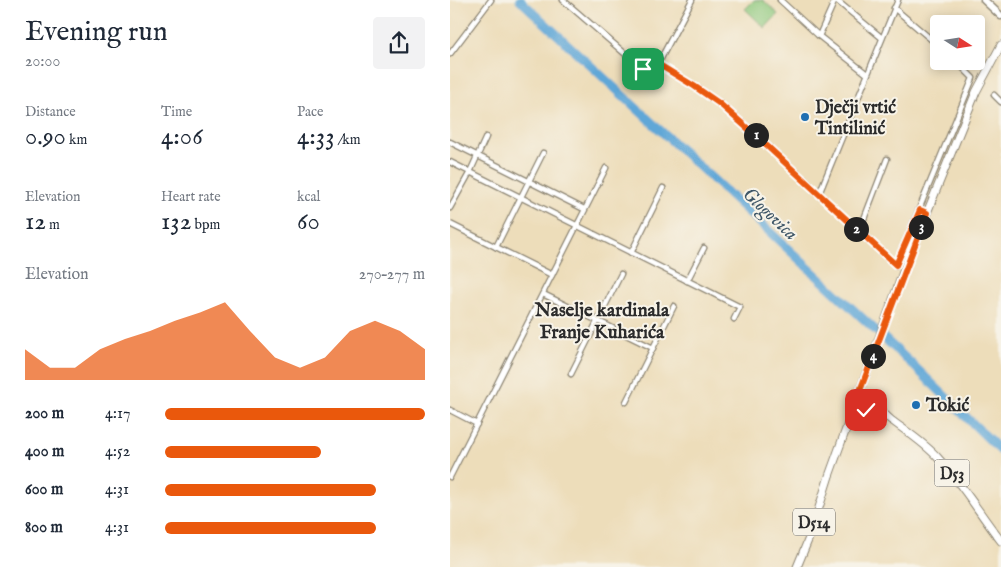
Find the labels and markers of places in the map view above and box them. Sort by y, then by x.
pin [622,48,664,90]
place label: Dječji vrtić Tintilinić [814,97,896,141]
marker: Dječji vrtić Tintilinić [799,111,811,123]
pin: 1 [744,122,768,148]
pin: 3 [908,214,934,240]
pin: 2 [844,216,868,242]
pin: 4 [860,344,886,368]
pin [845,389,887,431]
place label: Tokić [925,395,969,418]
marker: Tokić [910,399,922,411]

